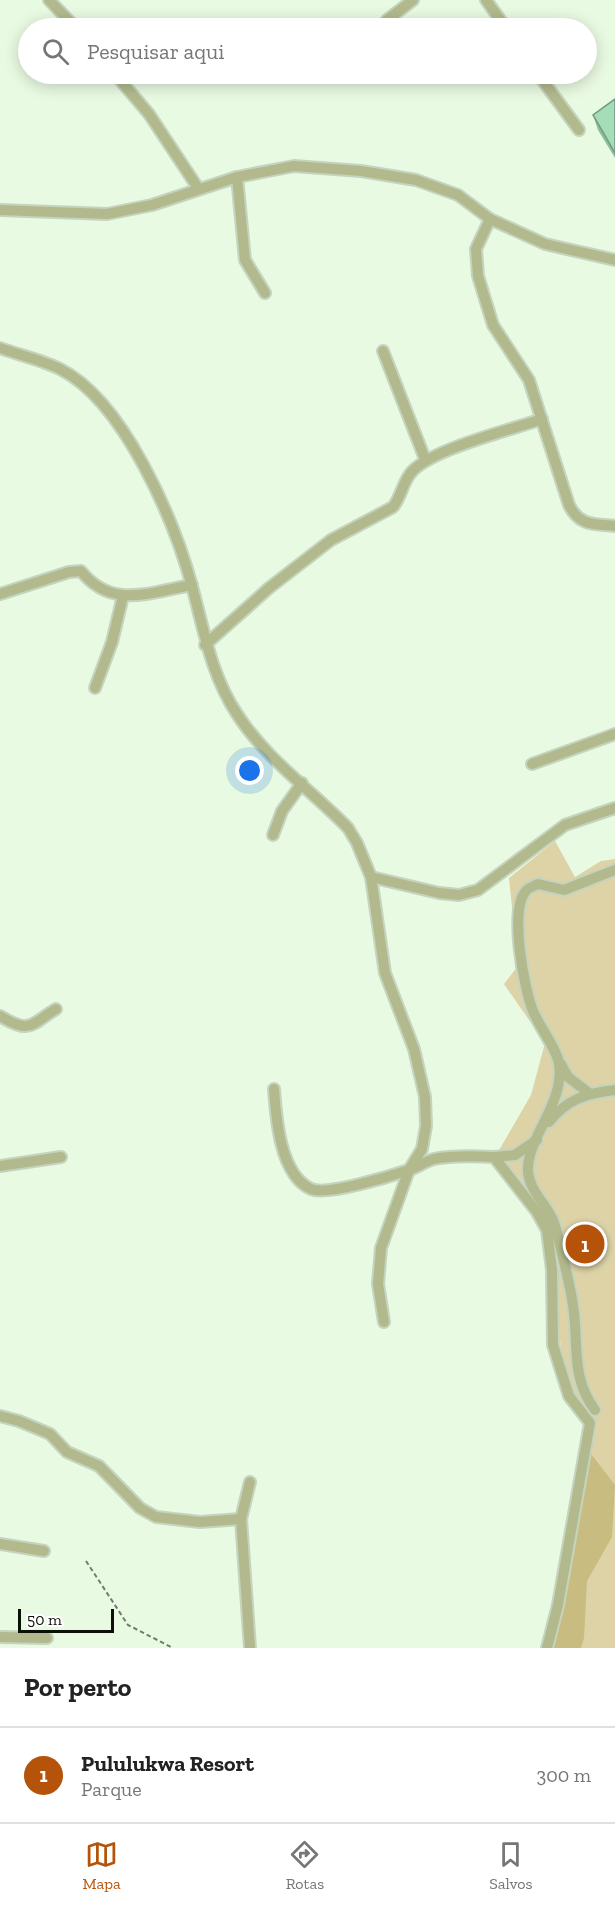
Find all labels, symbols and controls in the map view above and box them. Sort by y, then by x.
search box [18,18,597,84]
icon: search [39,35,72,68]
text: Pesquisar aqui [87,38,224,65]
your location [235,756,264,785]
pin: 1 [566,1222,604,1266]
scale bar [18,1606,114,1634]
text: 50 m [27,1610,62,1629]
text: Por perto [24,1671,131,1703]
text: Pululukwa Resort [81,1750,254,1777]
text: 1 [39,1763,48,1787]
text: 300 m [536,1763,591,1787]
text: Parque [81,1777,142,1801]
tab: Mapa [82,1838,121,1893]
tab: Rotas [286,1838,324,1893]
tab: Salvos [489,1838,533,1893]

